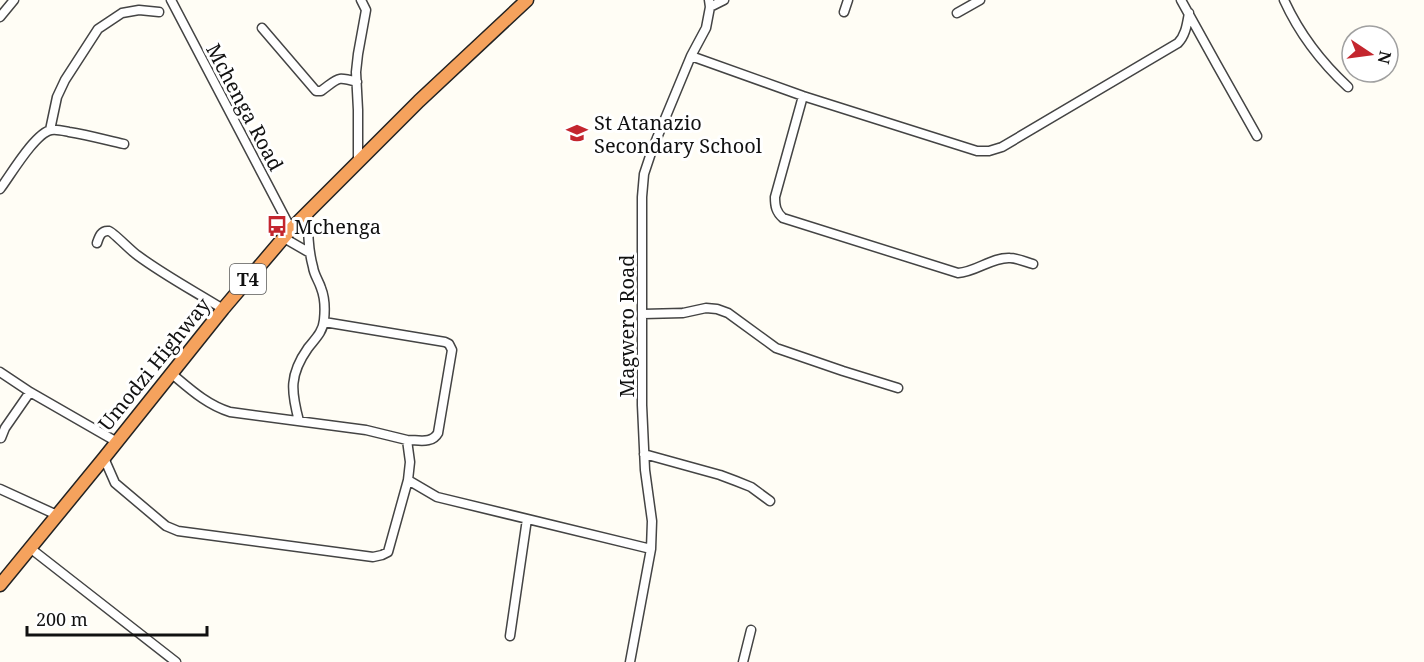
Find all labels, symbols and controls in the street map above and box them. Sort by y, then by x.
north arrow [1340,24,1400,84]
street label: Mchenga Road [200,39,290,175]
text: N [1372,49,1397,66]
place label: St Atanazio Secondary School [594,109,762,159]
school or university icon: St Atanazio Secondary School [565,121,589,145]
place label: Mchenga [294,213,381,240]
bus stop icon: Mchenga [265,214,289,238]
street label: Magwero Road [613,254,640,398]
road number: T4 [230,264,266,294]
street label: Umodzi Highway [92,291,217,436]
scale bar [27,599,207,637]
text: 200 m [36,607,88,631]

